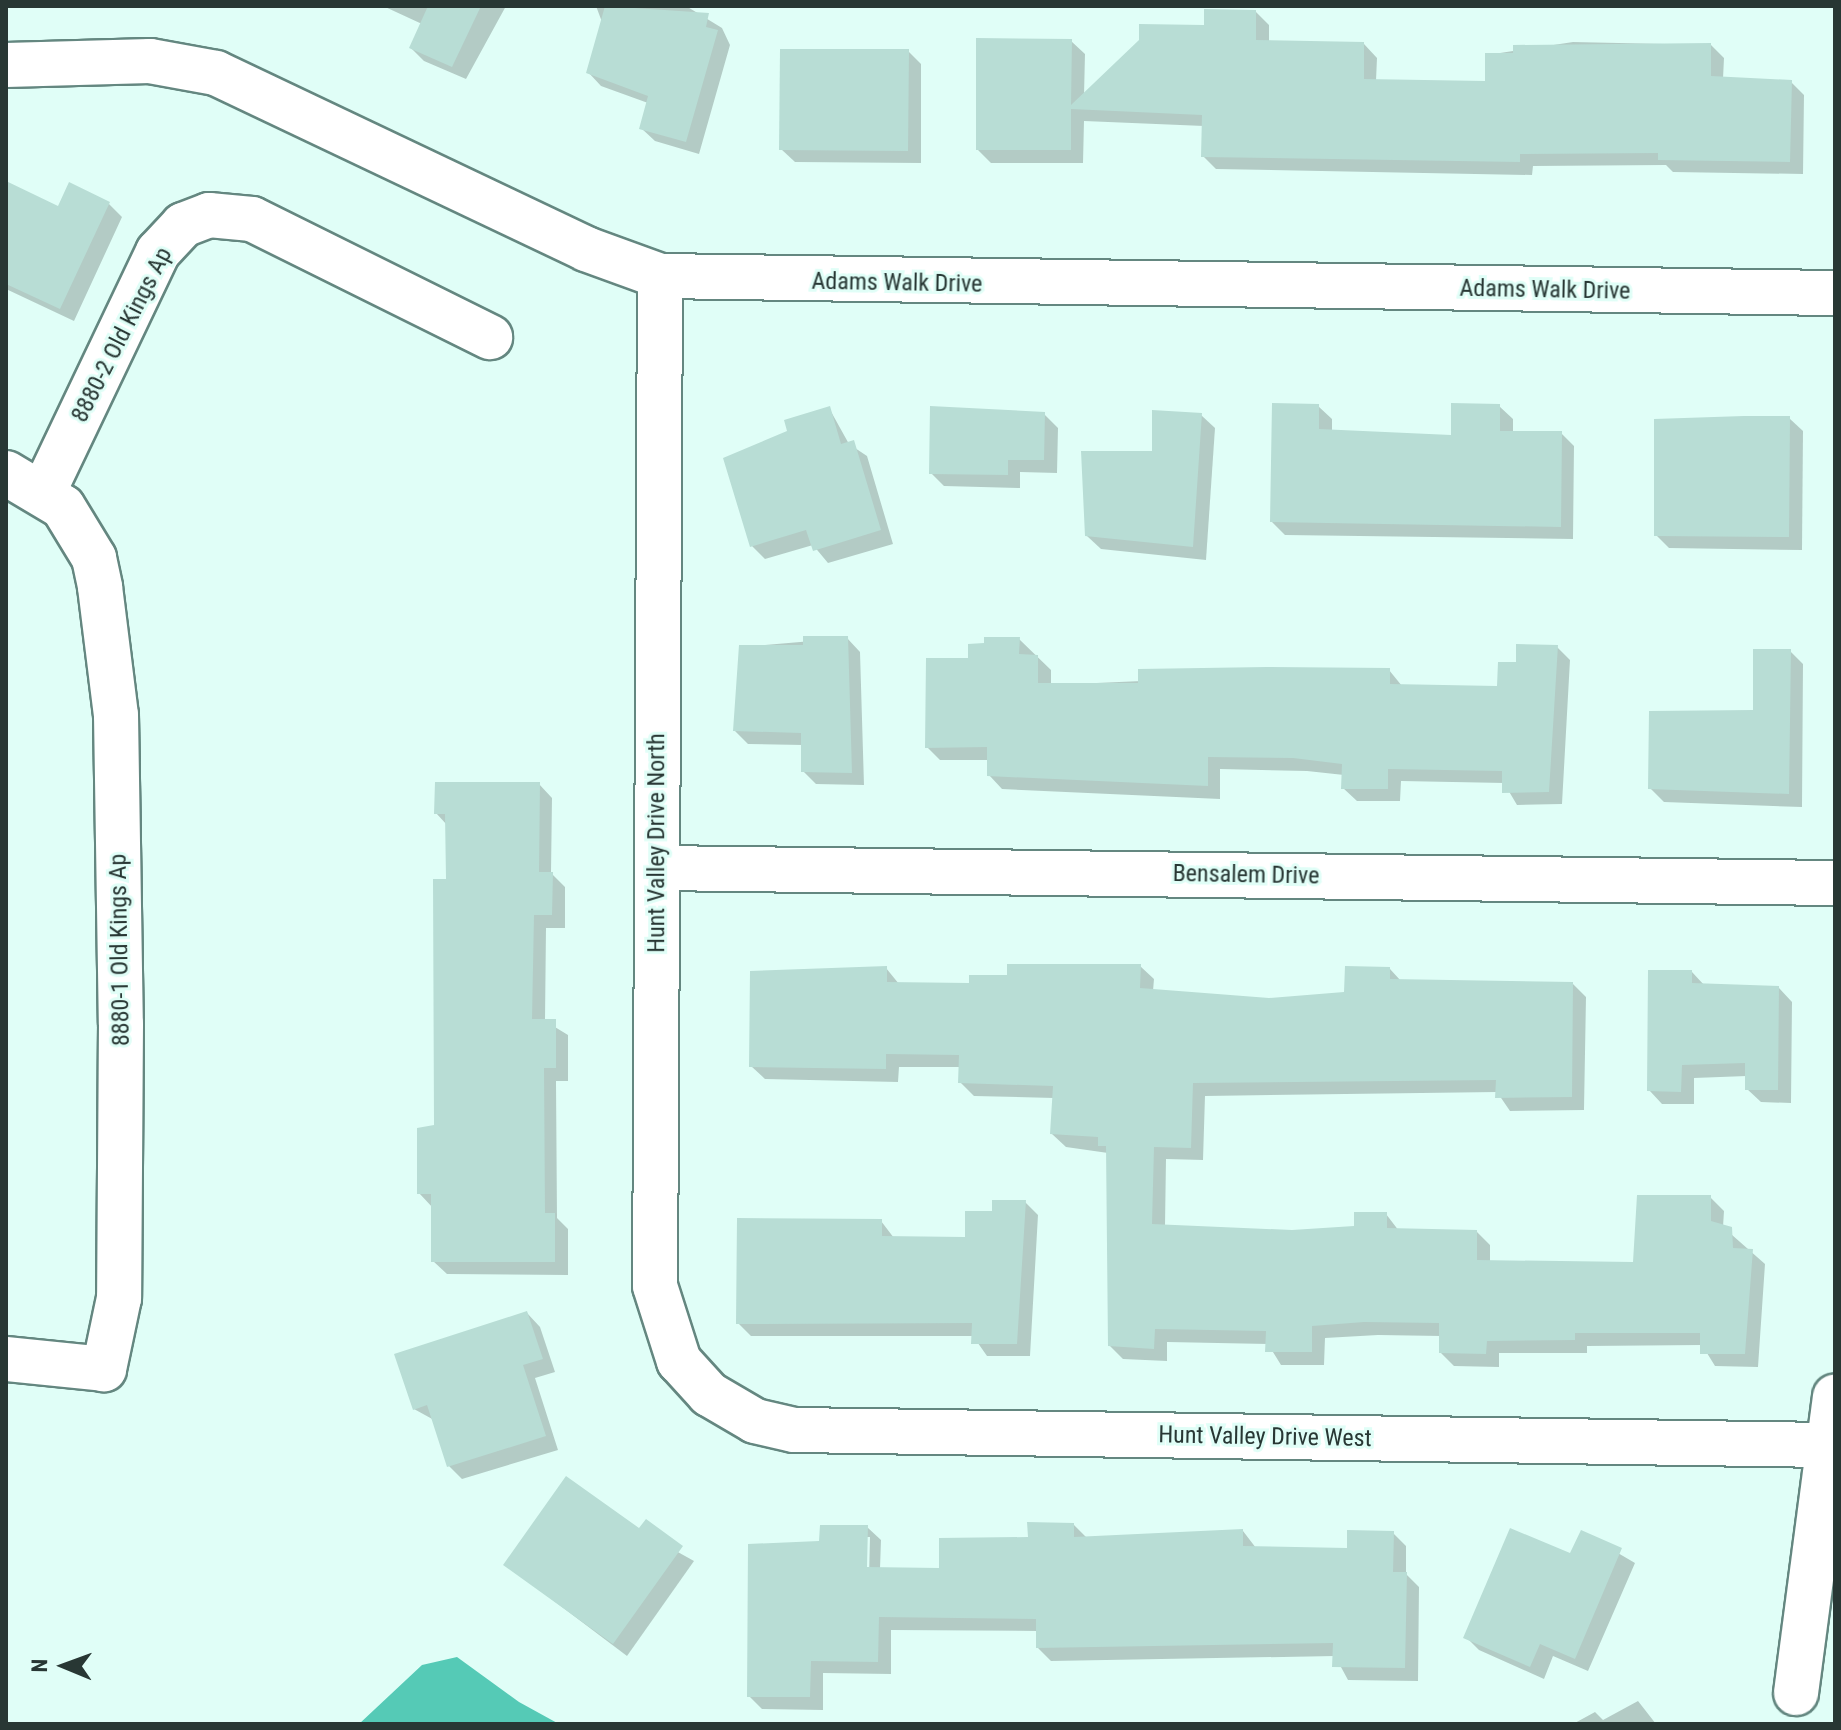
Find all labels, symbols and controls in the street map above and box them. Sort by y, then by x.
street label: 8880-2 Old Kings Ap [66,243,178,427]
street label: Adams Walk Drive [811,267,983,299]
street label: Adams Walk Drive [1459,274,1631,306]
street label: Hunt Valley Drive North [643,733,671,953]
street label: 8880-1 Old Kings Ap [104,854,136,1046]
street label: Bensalem Drive [1172,859,1320,891]
street label: Hunt Valley Drive West [1158,1421,1372,1453]
north arrow [24,1626,104,1706]
text: N [27,1659,52,1673]

